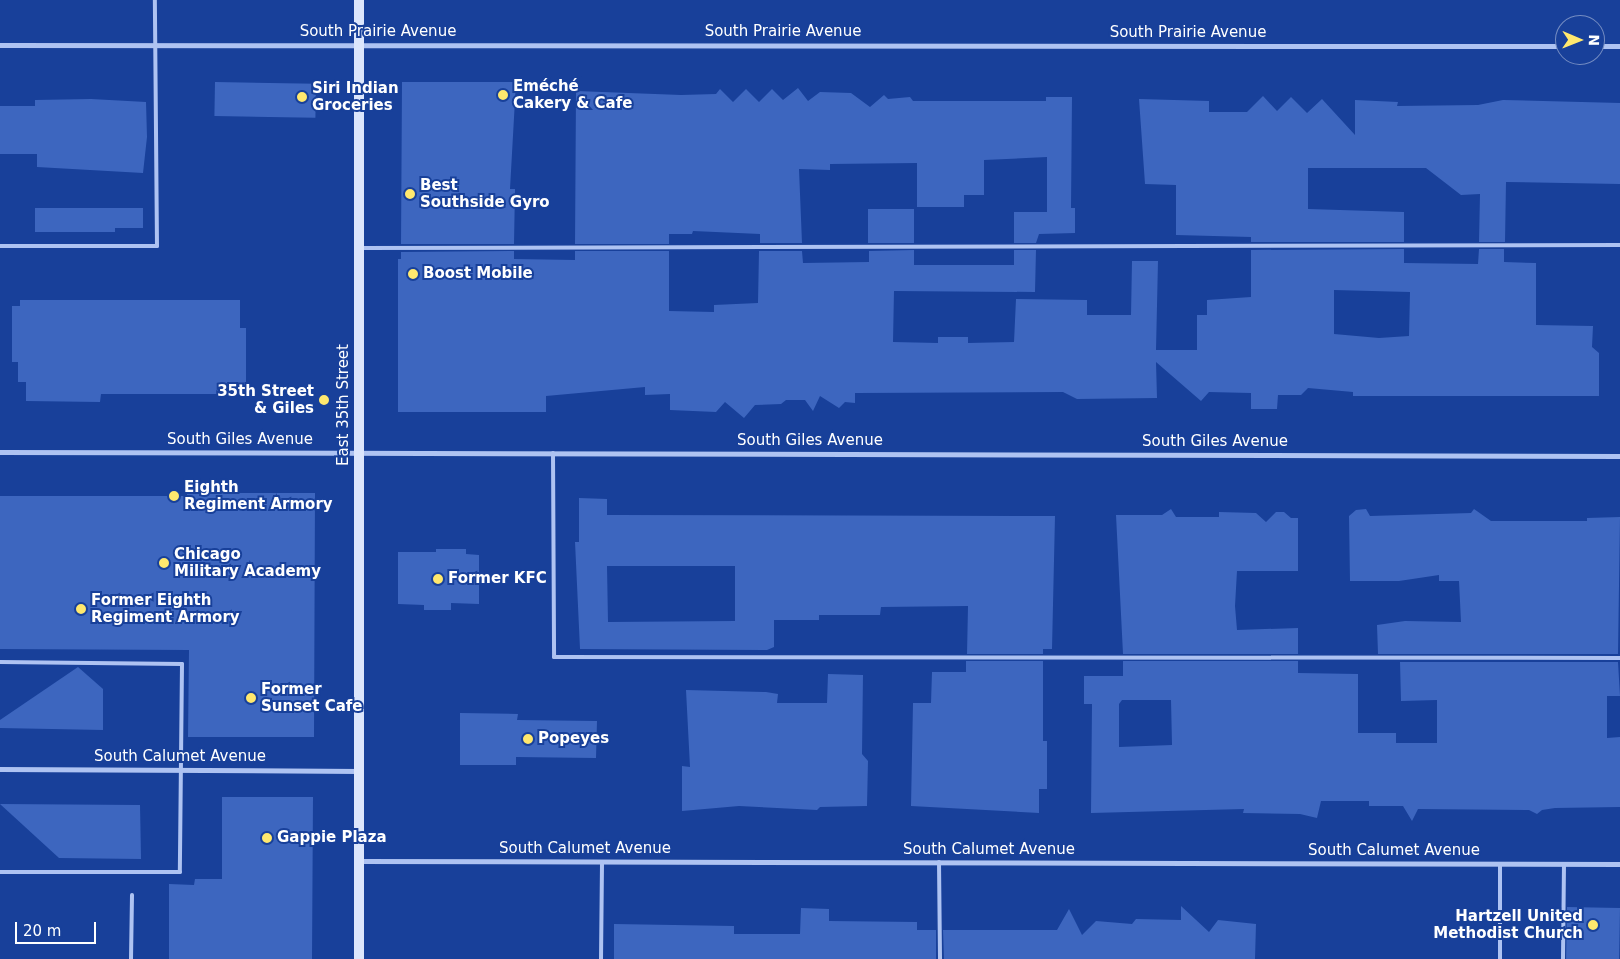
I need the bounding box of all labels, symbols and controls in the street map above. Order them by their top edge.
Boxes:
north arrow [1555,15,1605,65]
street label: South Prairie Avenue [300,23,456,41]
street label: South Prairie Avenue [705,23,861,41]
street label: South Prairie Avenue [1110,24,1266,42]
text: N [1586,34,1602,46]
place label: Eméché Cakery & Cafe [513,77,632,112]
place label: Siri Indian Groceries [312,79,399,114]
marker: Eméché Cakery & Cafe [497,89,509,101]
marker: Siri Indian Groceries [296,91,308,103]
place label: Best Southside Gyro [420,176,550,211]
marker: Best Southside Gyro [404,188,416,200]
place label: Boost Mobile [423,265,533,283]
marker: Boost Mobile [407,268,419,280]
street label: East 35th Street [335,344,353,466]
place label: 35th Street & Giles [217,382,314,417]
marker: 35th Street & Giles [318,394,330,406]
street label: South Giles Avenue [167,431,313,449]
street label: South Giles Avenue [737,432,883,450]
street label: South Giles Avenue [1142,433,1288,451]
place label: Eighth Regiment Armory [184,478,333,513]
marker: Eighth Regiment Armory [168,490,180,502]
place label: Chicago Military Academy [174,545,321,580]
marker: Chicago Military Academy [158,557,170,569]
place label: Former KFC [448,570,547,588]
marker: Former KFC [432,573,444,585]
place label: Former Eighth Regiment Armory [91,591,240,626]
marker: Former Eighth Regiment Armory [75,603,87,615]
place label: Former Sunset Cafe [261,680,362,715]
marker: Former Sunset Cafe [245,692,257,704]
place label: Popeyes [538,730,609,748]
marker: Popeyes [522,733,534,745]
street label: South Calumet Avenue [94,748,266,766]
place label: Gappie Plaza [277,829,387,847]
marker: Gappie Plaza [261,832,273,844]
street label: South Calumet Avenue [499,840,671,858]
street label: South Calumet Avenue [903,841,1075,859]
street label: South Calumet Avenue [1308,842,1480,860]
place label: Hartzell United Methodist Church [1433,907,1583,942]
scale bar [18,912,99,944]
marker: Hartzell United Methodist Church [1587,919,1599,931]
text: 20 m [23,922,61,940]

